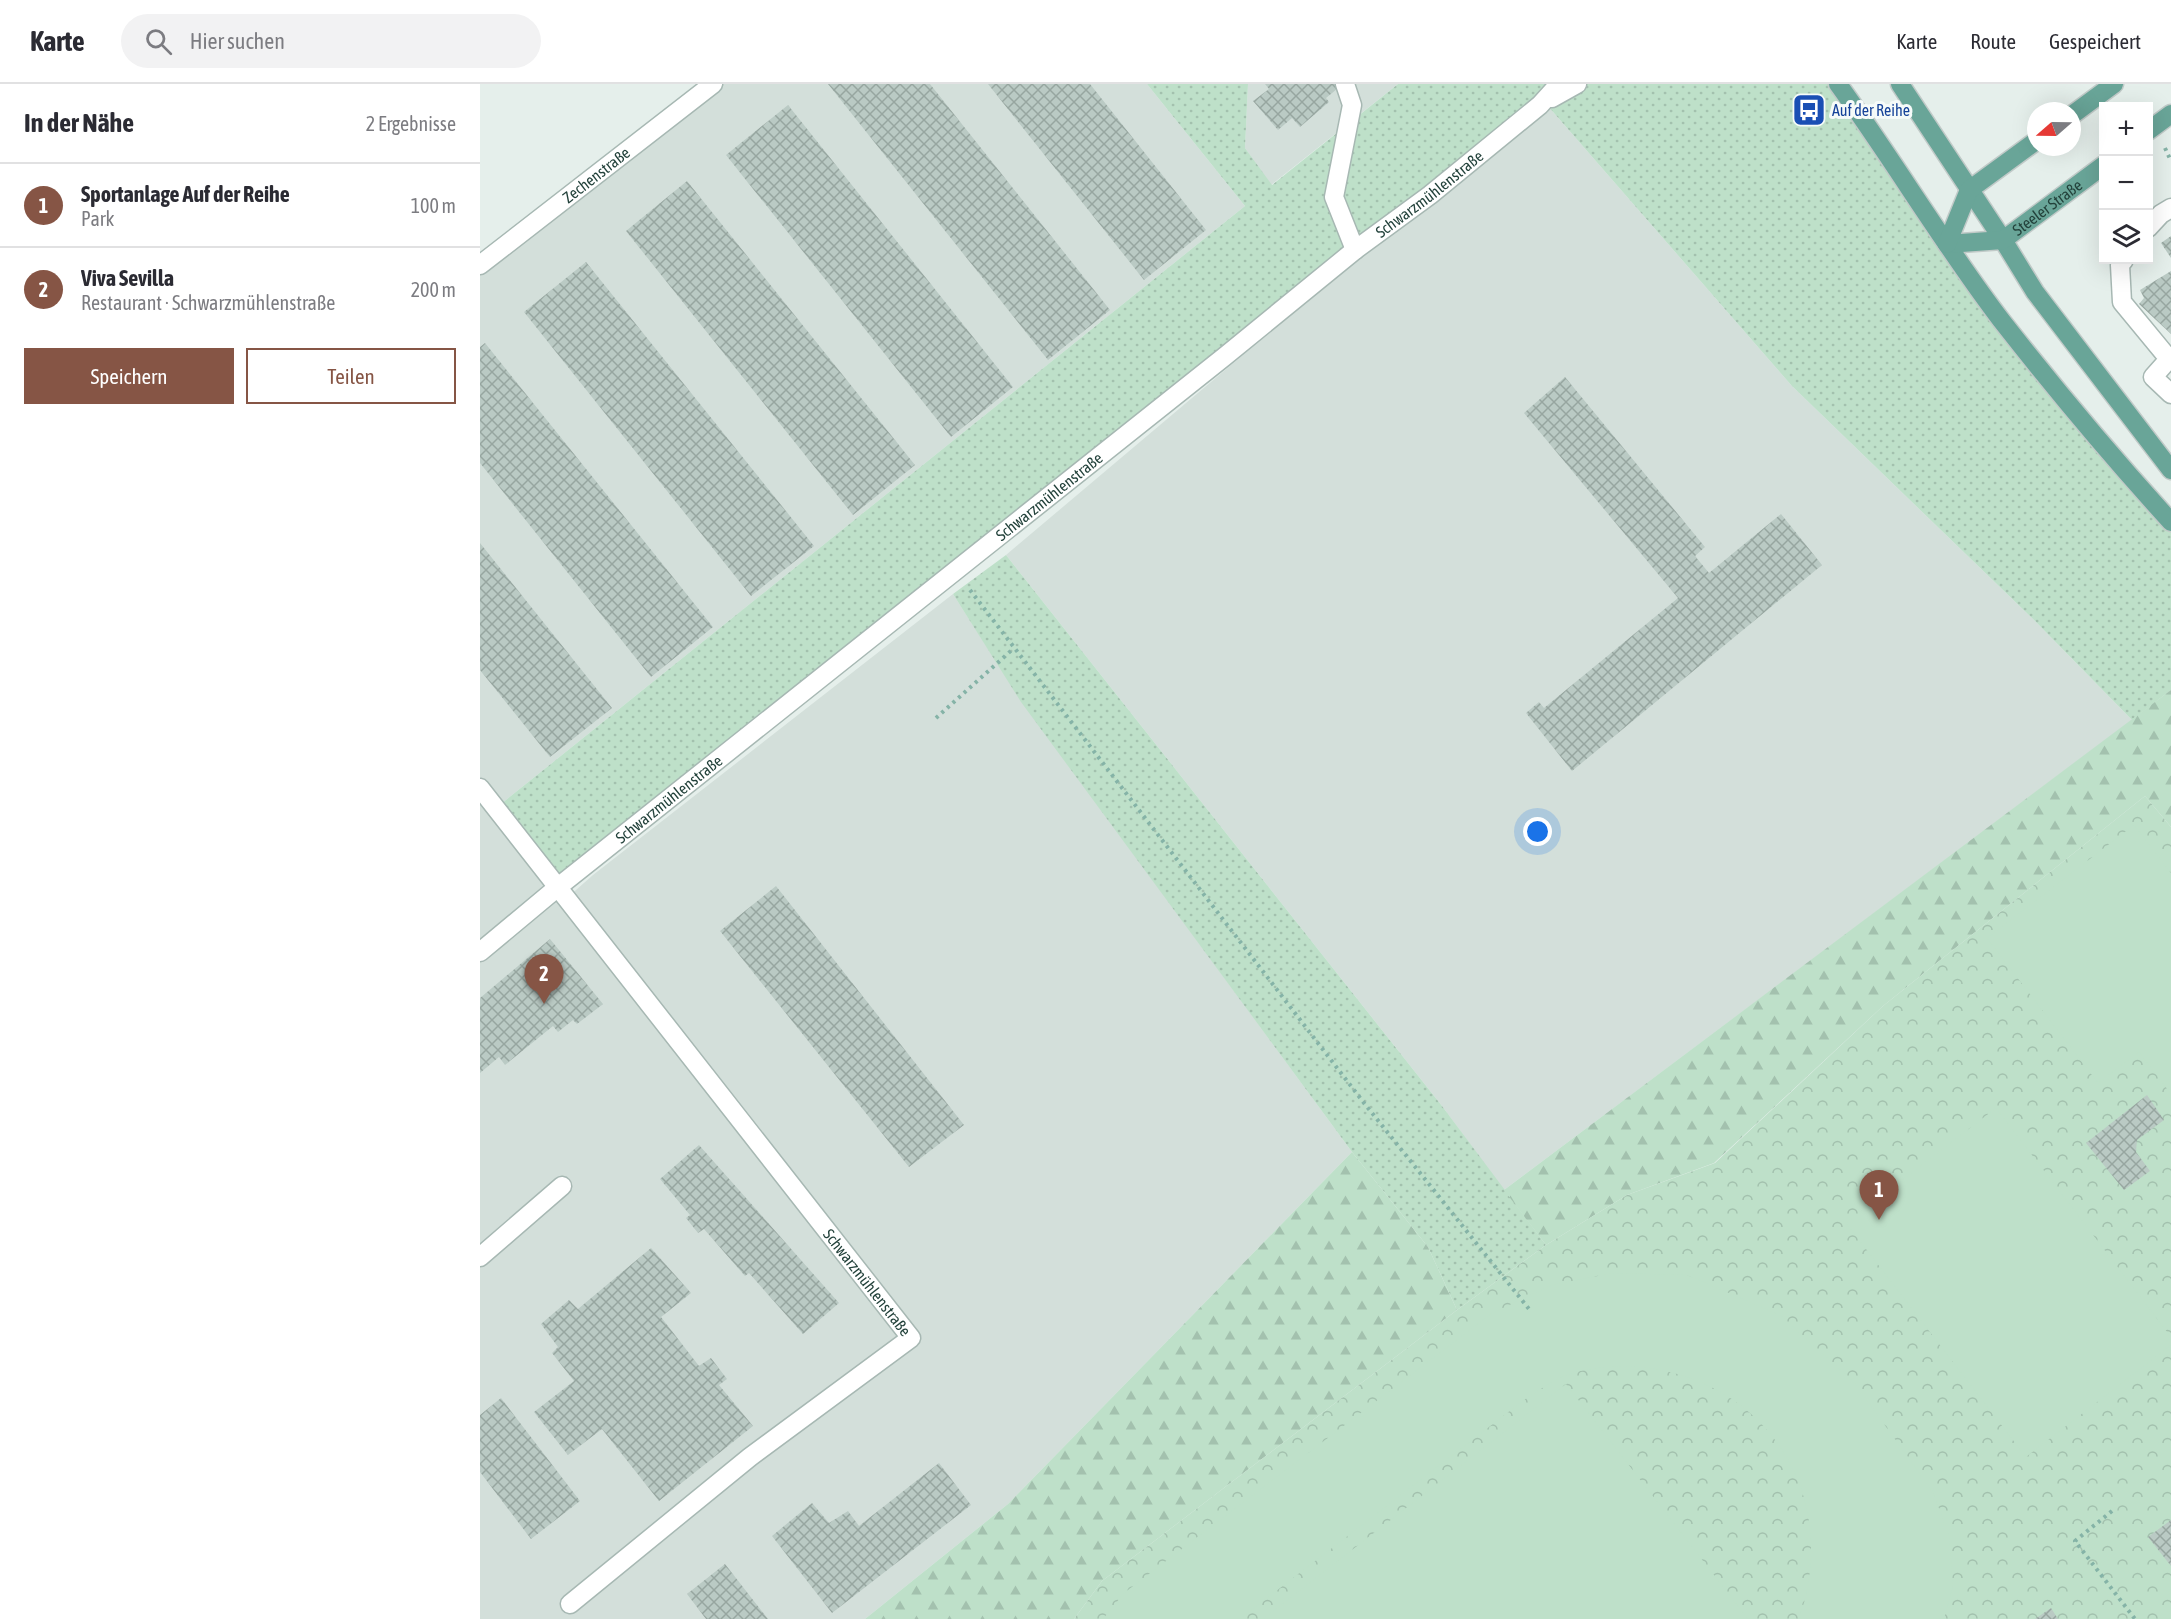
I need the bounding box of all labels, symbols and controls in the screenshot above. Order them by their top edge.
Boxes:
search box [121,14,541,68]
text: Karte [30,25,85,57]
icon: search [142,25,175,58]
text: Hier suchen [190,28,285,54]
text: Karte [1896,29,1937,53]
text: Route [1970,29,2016,53]
text: Gespeichert [2049,29,2141,53]
bus stop icon: Auf der Reihe [1791,92,1827,128]
place label: Auf der Reihe [1832,101,1910,119]
north arrow [2027,102,2081,156]
map controls [2099,102,2153,264]
button: + [2099,102,2153,156]
text: In der Nähe [24,108,134,138]
text: 2 Ergebnisse [366,112,456,135]
street label: Zechenstraße [559,143,633,206]
street label: Schwarzmühlenstraße [1372,146,1486,241]
button: − [2099,156,2153,210]
street label: Steeler Straße [2009,176,2085,239]
text: Sportanlage Auf der Reihe [81,181,290,207]
text: 1 [39,194,48,217]
text: 100 m [411,194,456,217]
text: Park [81,207,114,230]
button: layers [2099,210,2153,264]
text: Viva Sevilla [81,265,174,291]
text: 2 [39,278,48,301]
text: 200 m [411,278,456,301]
text: Restaurant · Schwarzmühlenstraße [81,291,335,314]
button: Speichern [24,348,234,404]
button: Teilen [246,348,456,404]
street label: Schwarzmühlenstraße [992,449,1106,544]
street label: Schwarzmühlenstraße [612,751,725,847]
your location [1523,817,1552,846]
pin: 2 [524,954,564,1004]
pin: 1 [1860,1170,1898,1220]
street label: Schwarzmühlenstraße [820,1225,915,1339]

